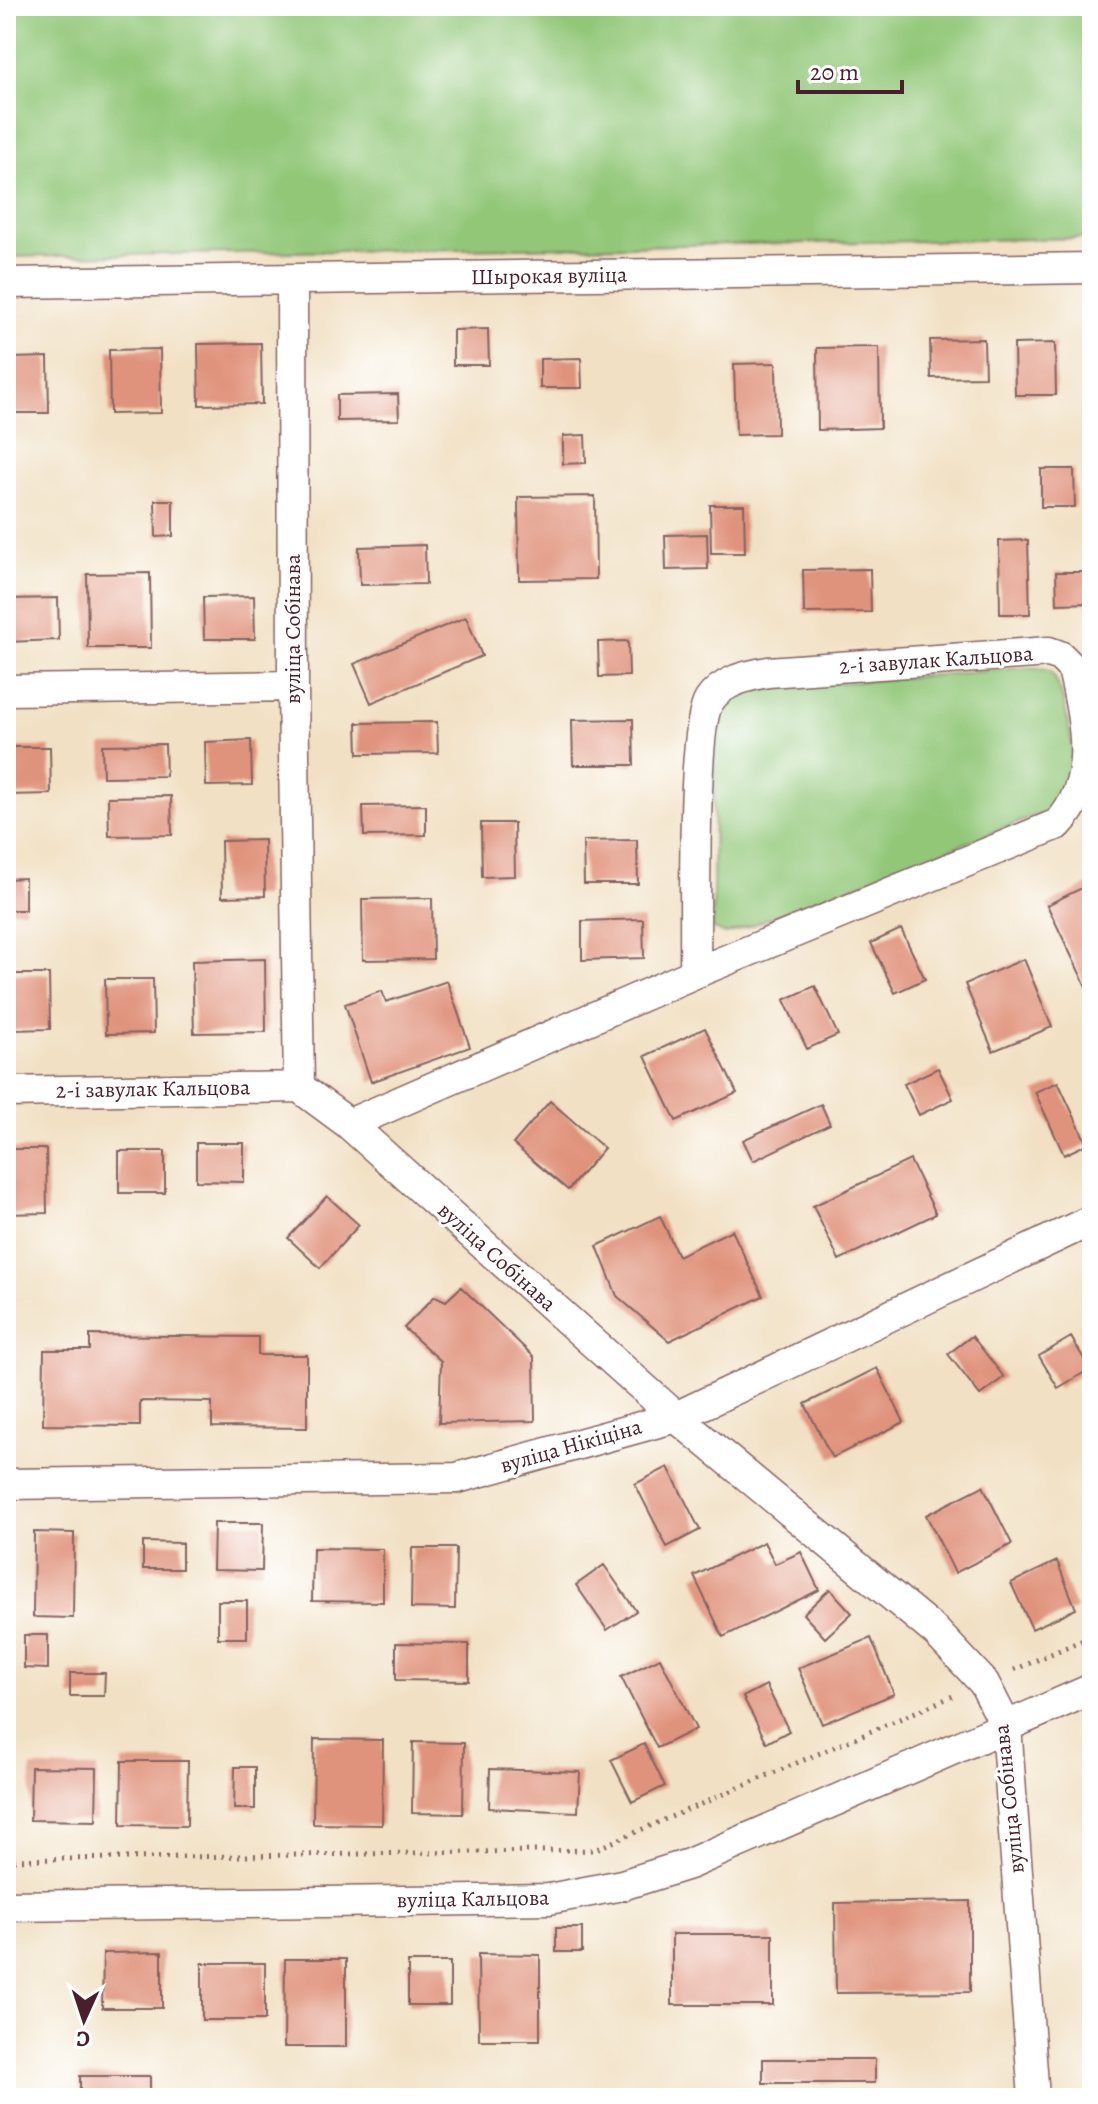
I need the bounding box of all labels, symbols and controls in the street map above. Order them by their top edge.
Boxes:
scale bar [798,44,902,94]
text: 20 m [810,56,859,88]
street label: Шырокая вуліца [470,260,628,292]
street label: вуліца Собінава [278,553,308,704]
street label: 2-і завулак Кальцова [838,638,1035,682]
street label: 2-і завулак Кальцова [55,1072,251,1106]
street label: вуліца Собінава [431,1196,563,1319]
street label: вуліца Нікіціна [497,1411,646,1481]
street label: вуліца Собінава [986,1722,1032,1875]
street label: вуліца Кальцова [396,1883,550,1915]
north arrow [44,1980,124,2060]
text: С [75,2024,91,2054]

